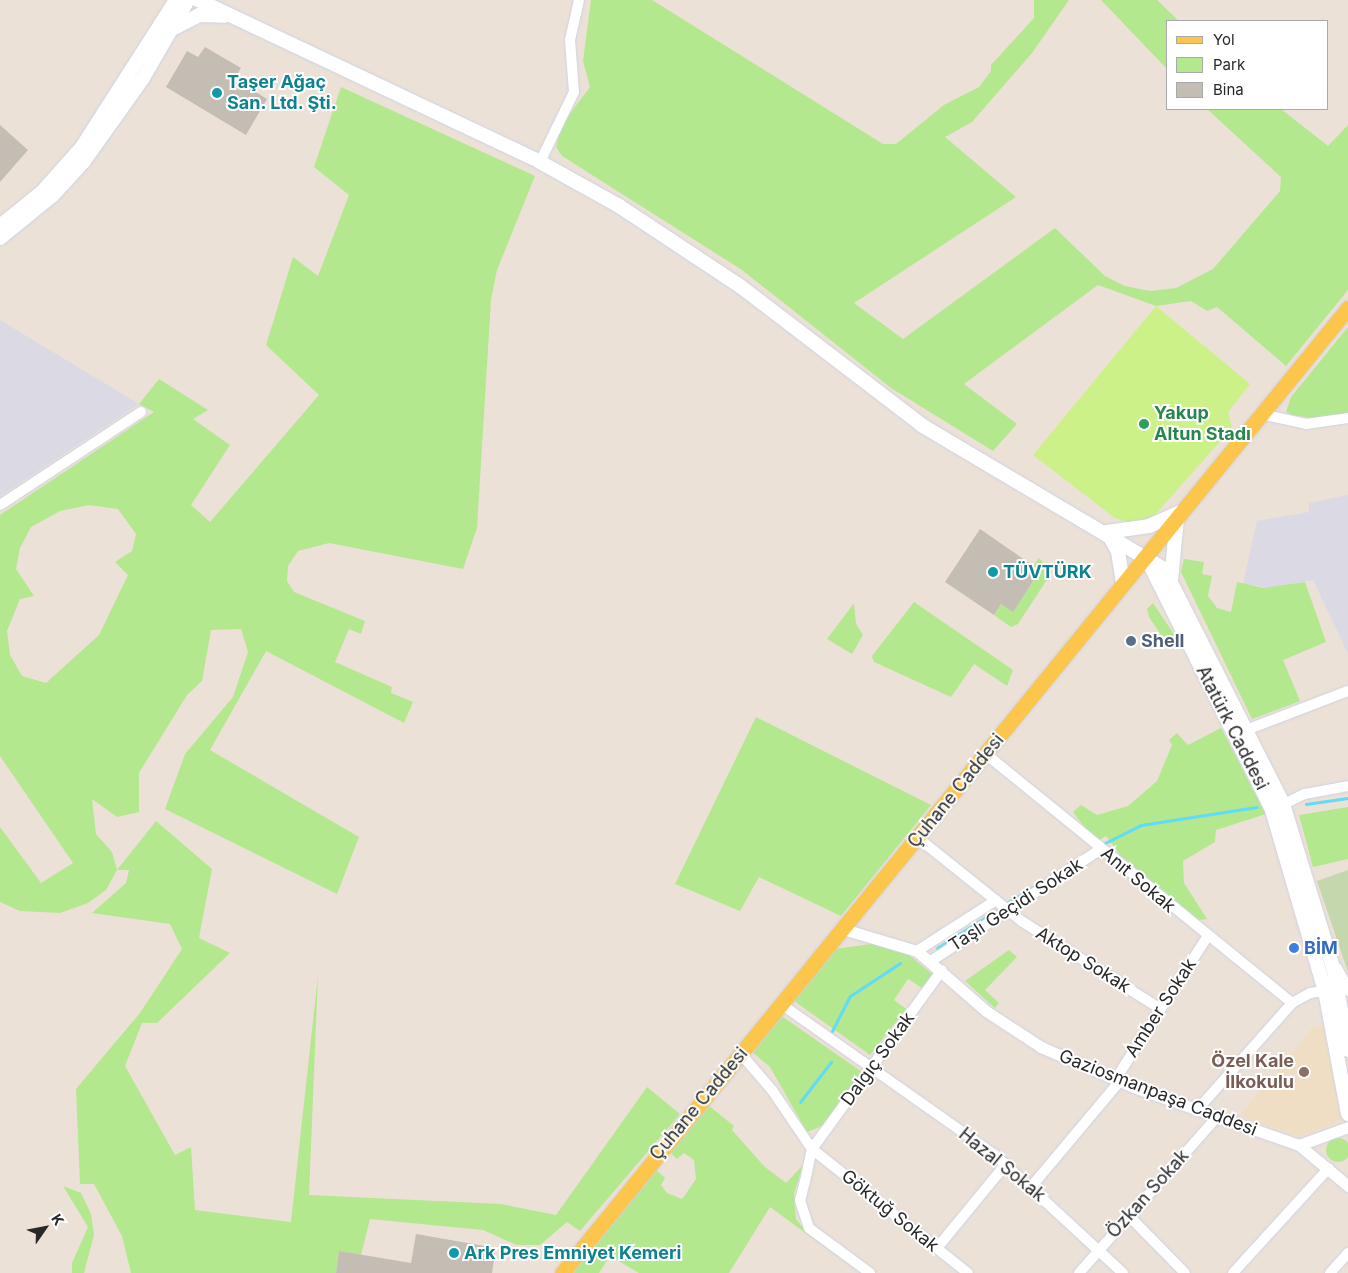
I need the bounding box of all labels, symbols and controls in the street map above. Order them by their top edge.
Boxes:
legend [1166,20,1328,110]
text: Yol [1213,30,1235,49]
text: Park [1213,55,1245,74]
place label: Taşer Ağaç San. Ltd. Şti. [227,72,338,115]
text: Bina [1213,80,1244,99]
marker: Taşer Ağaç San. Ltd. Şti. [211,87,223,99]
place label: Yakup Altun Stadı [1154,403,1251,446]
marker: Yakup Altun Stadı [1138,418,1150,430]
place label: TÜVTÜRK [1003,561,1092,583]
marker: TÜVTÜRK [987,566,999,578]
place label: Shell [1141,630,1184,652]
marker: Shell [1125,635,1137,647]
street label: Atatürk Caddesi [1191,662,1273,794]
street label: Çuhane Caddesi [903,730,1009,852]
street label: Anıt Sokak [1096,843,1180,917]
street label: Taşlı Geçidi Sokak [945,854,1087,956]
street label: Aktop Sokak [1032,922,1134,998]
place label: BİM [1304,937,1338,959]
marker: BİM [1288,942,1300,954]
street label: Amber Sokak [1121,954,1201,1062]
street label: Dalgıç Sokak [837,1008,919,1110]
street label: Çuhane Caddesi [646,1043,752,1165]
street label: Gaziosmanpaşa Caddesi [1056,1045,1260,1141]
place label: Özel Kale İlkokulu [1211,1051,1294,1094]
marker: Özel Kale İlkokulu [1298,1066,1310,1078]
street label: Hazal Sokak [954,1124,1050,1206]
street label: Özkan Sokak [1103,1145,1193,1243]
street label: Göktuğ Sokak [837,1165,943,1257]
north arrow [20,1203,70,1253]
text: K [48,1211,68,1228]
place label: Ark Pres Emniyet Kemeri [464,1242,681,1264]
marker: Ark Pres Emniyet Kemeri [448,1247,460,1259]

